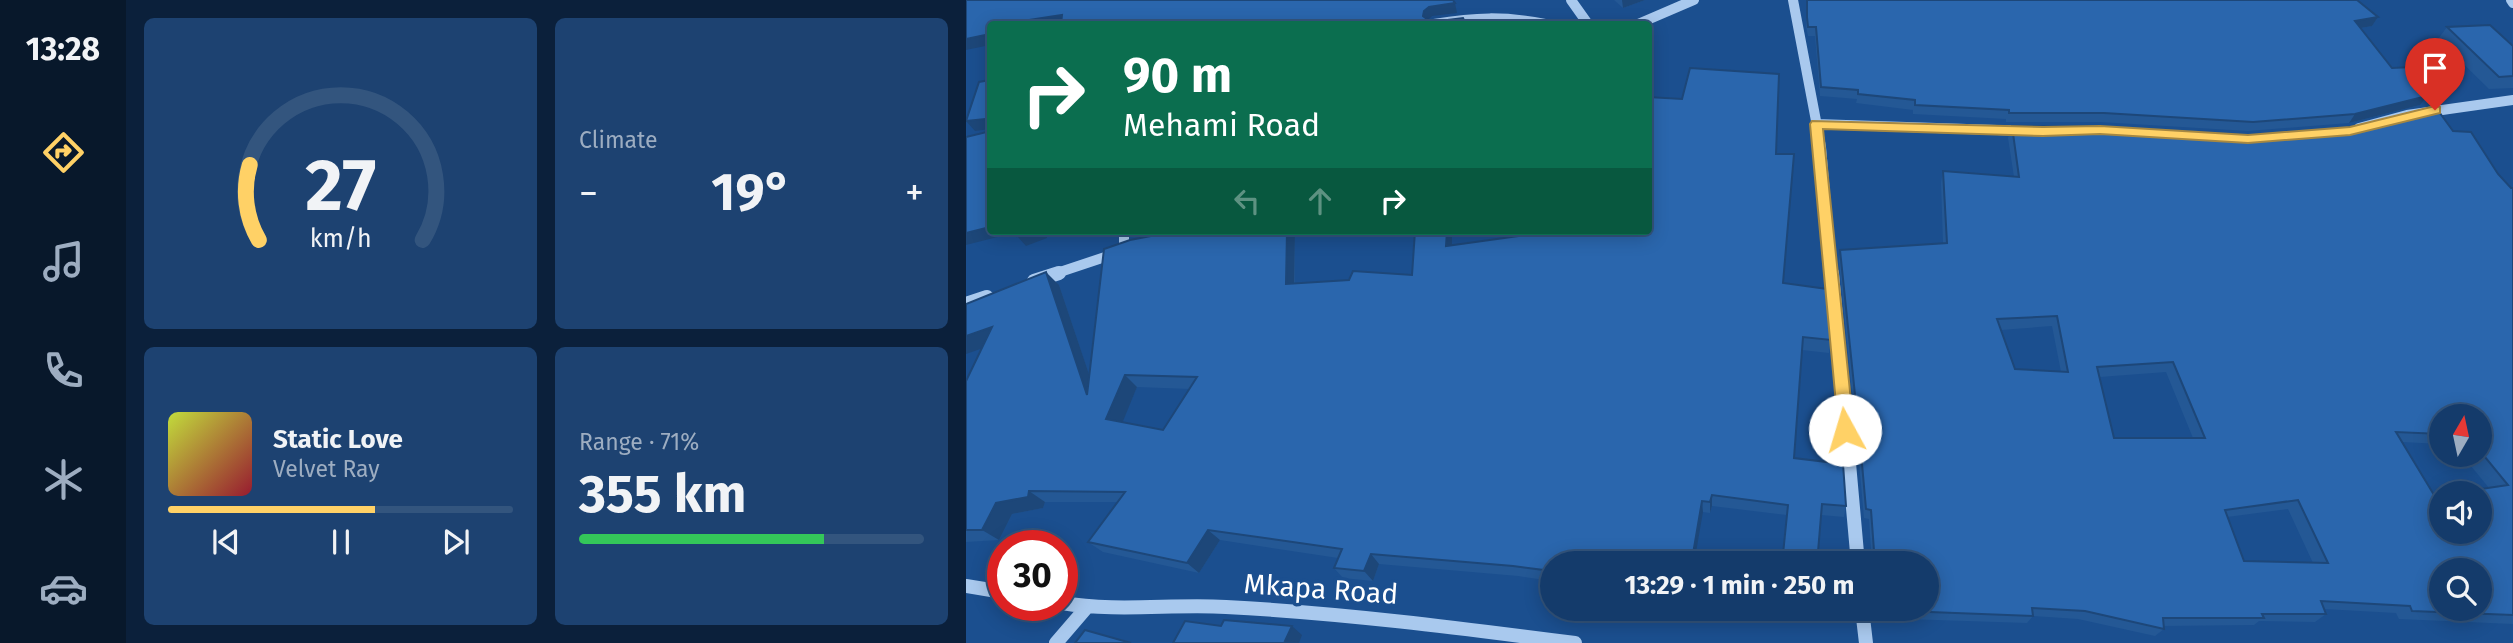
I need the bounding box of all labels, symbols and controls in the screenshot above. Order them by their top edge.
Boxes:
text: 13:28 [26,30,100,68]
pin [2405,38,2465,110]
text: 90 m [1123,46,1232,105]
icon: right [1008,49,1099,140]
icon: arrive [2416,49,2454,87]
text: Mehami Road [1123,106,1320,144]
text: Climate [579,126,658,154]
icon: directions [39,128,88,177]
text: 27 [305,142,376,229]
text: 19° [711,161,792,224]
text: − [579,170,598,216]
text: + [905,170,924,216]
icon: left [1228,182,1266,220]
icon: ahead [1301,182,1339,220]
icon: right [1374,182,1412,220]
text: km/h [310,223,371,253]
icon: music [39,237,88,286]
icon: phone [39,346,88,395]
position arrow [1808,393,1882,467]
north arrow [2429,404,2492,467]
map controls [2429,404,2492,621]
text: Static Love [273,424,403,455]
text: Range · 71% [579,428,699,456]
icon: climate [39,455,88,504]
text: Velvet Ray [273,455,380,483]
text: 355 km [579,463,747,526]
button: sound [2429,481,2492,544]
icon: previous [207,523,245,561]
icon: pause [322,523,360,561]
icon: next [437,523,475,561]
speed limit sign: 30 [987,530,1078,621]
button: search [2429,558,2492,621]
icon: car [39,564,88,613]
street label: Mkapa Road [1243,567,1399,611]
text: 13:29 · 1 min · 250 m [1625,570,1854,601]

